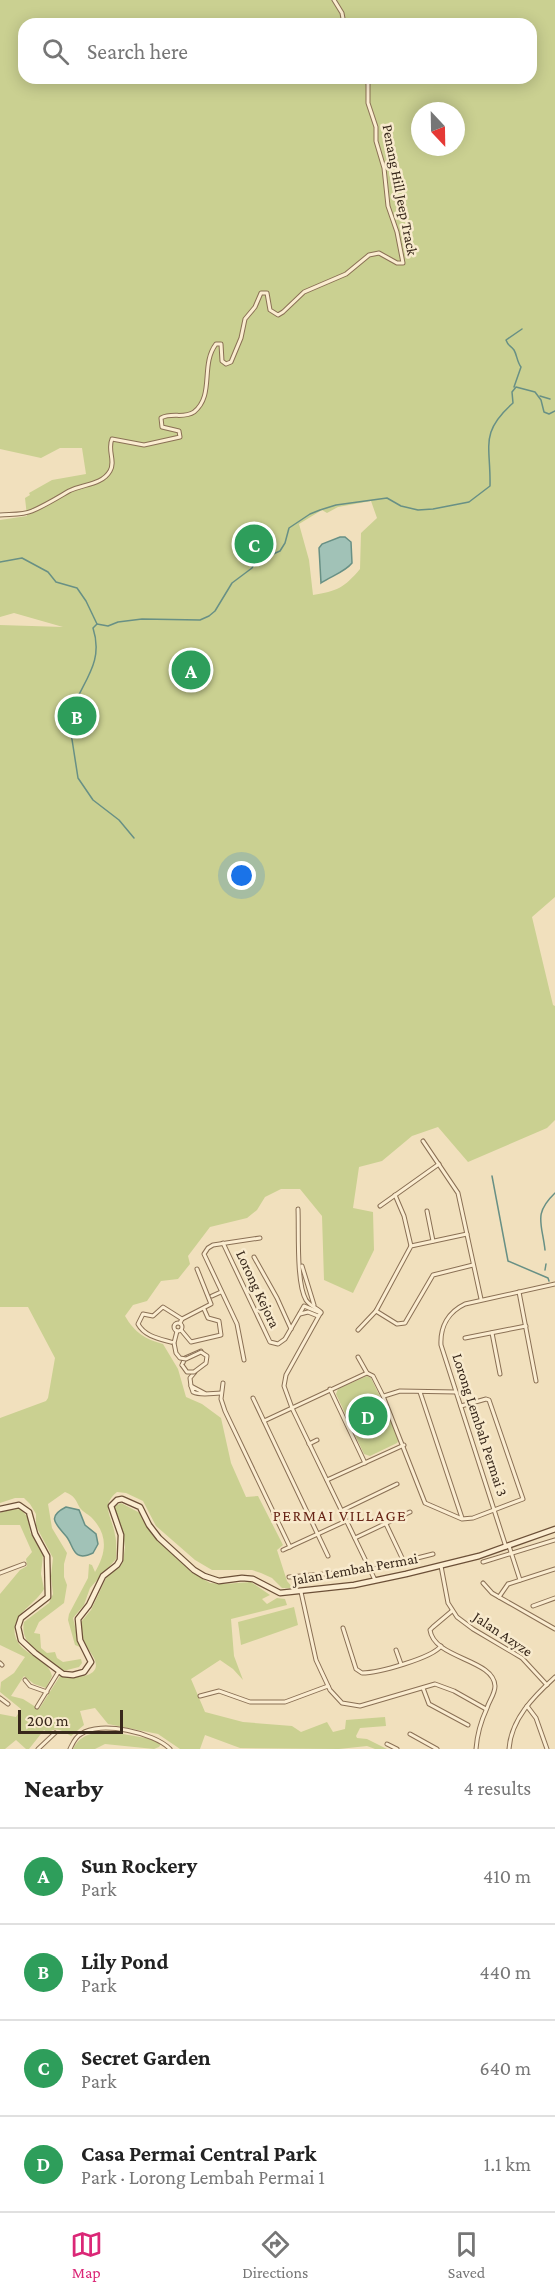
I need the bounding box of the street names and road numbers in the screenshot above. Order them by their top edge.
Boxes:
street label: Penang Hill Jeep Track [378,123,421,258]
street label: Lorong Kejora [232,1248,283,1331]
street label: Lorong Lembah Permai 3 [448,1352,511,1499]
street label: Jalan Lembah Permai [289,1550,419,1589]
street label: Jalan Azyze [468,1607,536,1661]

